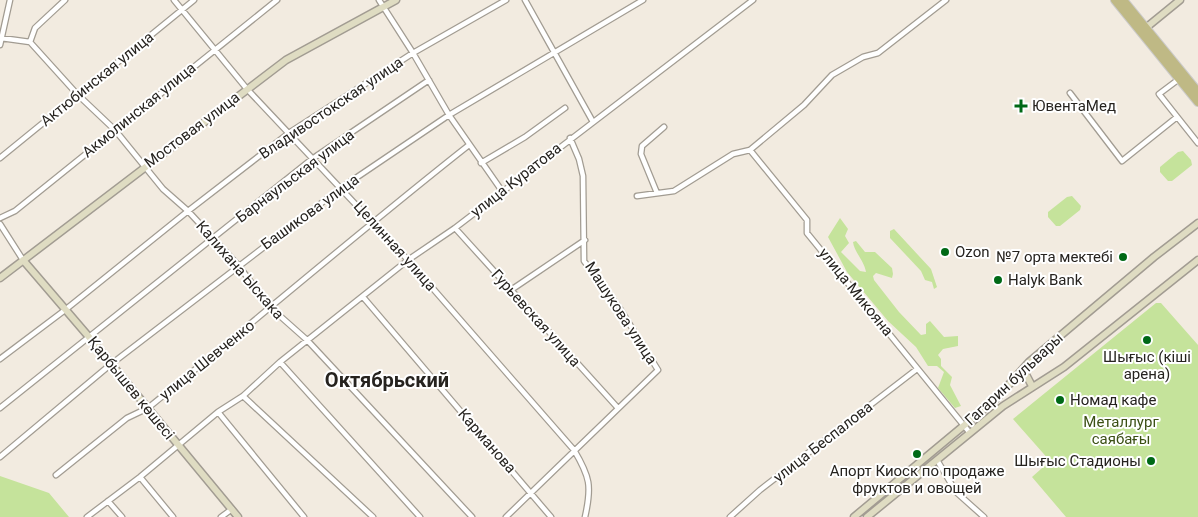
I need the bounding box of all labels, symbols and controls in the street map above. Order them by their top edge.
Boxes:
street label: Актюбинская улица [37,28,157,130]
street label: Владивостокская улица [256,53,406,163]
street label: Акмолинская улица [79,59,199,161]
street label: Мостовая улица [141,88,243,172]
place label: ЮвентаМед [1032,97,1116,115]
marker: ЮвентаМед [1014,99,1028,113]
street label: Барнаульская улица [232,126,358,226]
street label: улица Куратова [467,139,565,221]
street label: Башикова улица [258,170,362,254]
street label: Целинная улица [350,197,440,295]
street label: Калихана Ыскака [192,217,288,323]
place label: Ozon [955,243,989,261]
street label: улица Микояна [815,244,897,340]
marker: Ozon [939,246,951,258]
place label: №7 орта мектебі [996,248,1113,266]
marker: №7 орта мектебі [1117,251,1129,263]
street label: Машукова улица [581,258,661,368]
street label: Гурьевская улица [488,266,584,370]
place label: Halyk Bank [1008,271,1083,289]
marker: Halyk Bank [992,274,1004,286]
street label: улица Шевченко [156,316,258,404]
street label: Гагарин бульвары [961,329,1067,429]
street label: Қарбышев көшесі [84,333,178,443]
marker: Шығыс (кіші арена) [1141,334,1153,346]
place label: Шығыс (кіші арена) [1103,348,1191,383]
district label: Октябрьский [325,368,449,392]
place label: Номад кафе [1070,391,1156,409]
marker: Номад кафе [1054,394,1066,406]
street label: улица Беспалова [770,398,876,486]
street label: Карманова [454,405,520,477]
park label: Металлург саябағы [1083,413,1159,448]
marker: Апорт Киоск по продаже фруктов и овощей [911,448,923,460]
place label: Шығыс Стадионы [1014,452,1141,470]
marker: Шығыс Стадионы [1145,455,1157,467]
place label: Апорт Киоск по продаже фруктов и овощей [830,462,1004,497]

